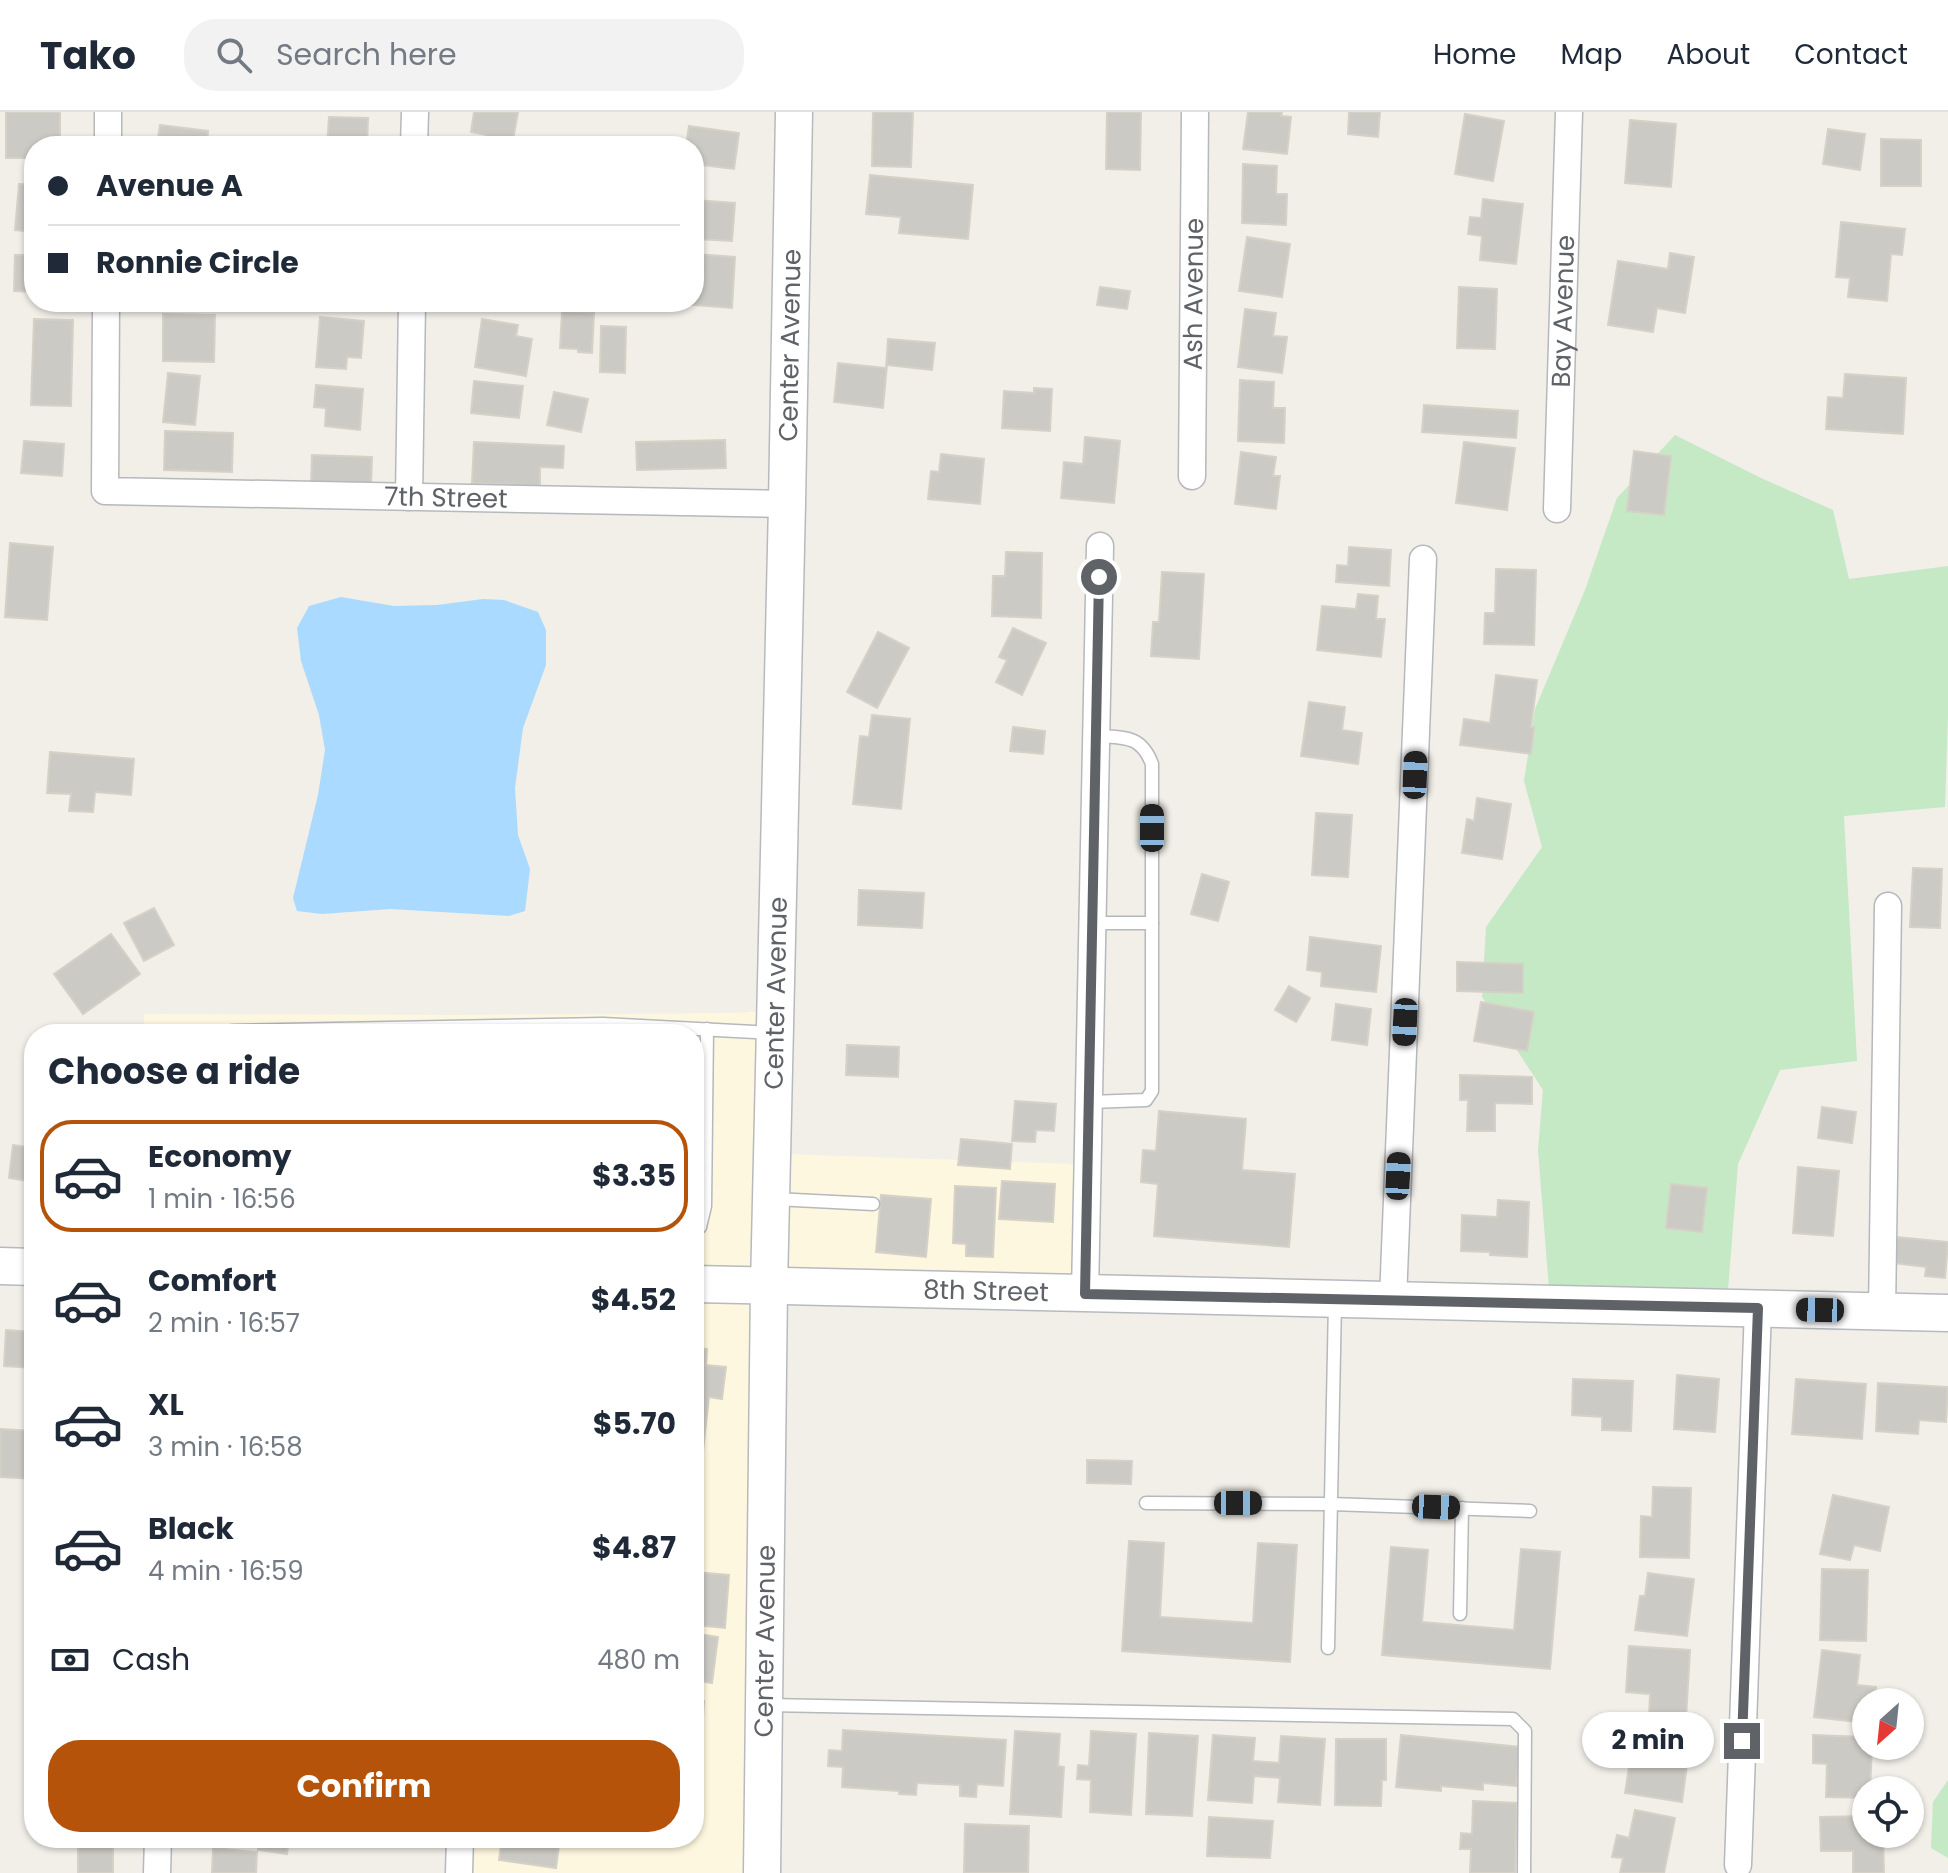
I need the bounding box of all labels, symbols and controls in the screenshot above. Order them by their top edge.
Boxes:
search box [184,19,744,91]
text: Tako [40,29,136,82]
icon: search [212,33,256,77]
text: Search here [276,33,457,76]
text: Home [1433,35,1516,74]
text: Map [1560,35,1622,74]
text: About [1666,35,1750,74]
text: Contact [1794,35,1908,74]
text: Avenue A [96,164,243,207]
street label: Ash Avenue [1175,218,1212,370]
street label: Bay Avenue [1543,234,1583,388]
text: Ronnie Circle [96,241,299,284]
street label: Center Avenue [770,249,810,442]
street label: 7th Street [384,478,508,517]
route start [1081,559,1117,595]
car [1402,751,1428,799]
car [1140,804,1164,852]
street label: Center Avenue [756,896,796,1090]
car [1392,997,1418,1047]
text: Choose a ride [48,1046,300,1097]
text: Economy [148,1135,292,1178]
icon: car [52,1140,124,1212]
car [1385,1151,1411,1201]
text: $3.35 [592,1154,676,1197]
text: 1 min · 16:56 [148,1181,296,1217]
text: Comfort [148,1259,277,1302]
icon: car [52,1264,124,1336]
street label: 8th Street [923,1271,1049,1310]
text: $4.52 [591,1278,676,1321]
car [1796,1298,1844,1322]
text: 2 min · 16:57 [148,1305,300,1341]
text: XL [148,1383,184,1426]
icon: car [52,1388,124,1460]
text: $5.70 [593,1402,676,1445]
text: 3 min · 16:58 [148,1429,303,1465]
car [1214,1491,1262,1515]
car [1412,1494,1460,1520]
text: Black [148,1507,234,1550]
icon: car [52,1512,124,1584]
text: $4.87 [592,1526,676,1569]
street label: Center Avenue [746,1544,784,1738]
text: 4 min · 16:59 [148,1553,304,1589]
icon: cash [48,1638,92,1682]
text: Cash [112,1638,190,1681]
text: 480 m [597,1642,680,1678]
north arrow [1852,1688,1924,1760]
map controls [1852,1688,1924,1848]
callout: 2 min [1582,1713,1714,1769]
text: 2 min [1611,1722,1685,1758]
route end [1724,1723,1760,1759]
button: Confirm [48,1740,680,1832]
button: locate [1852,1776,1924,1848]

